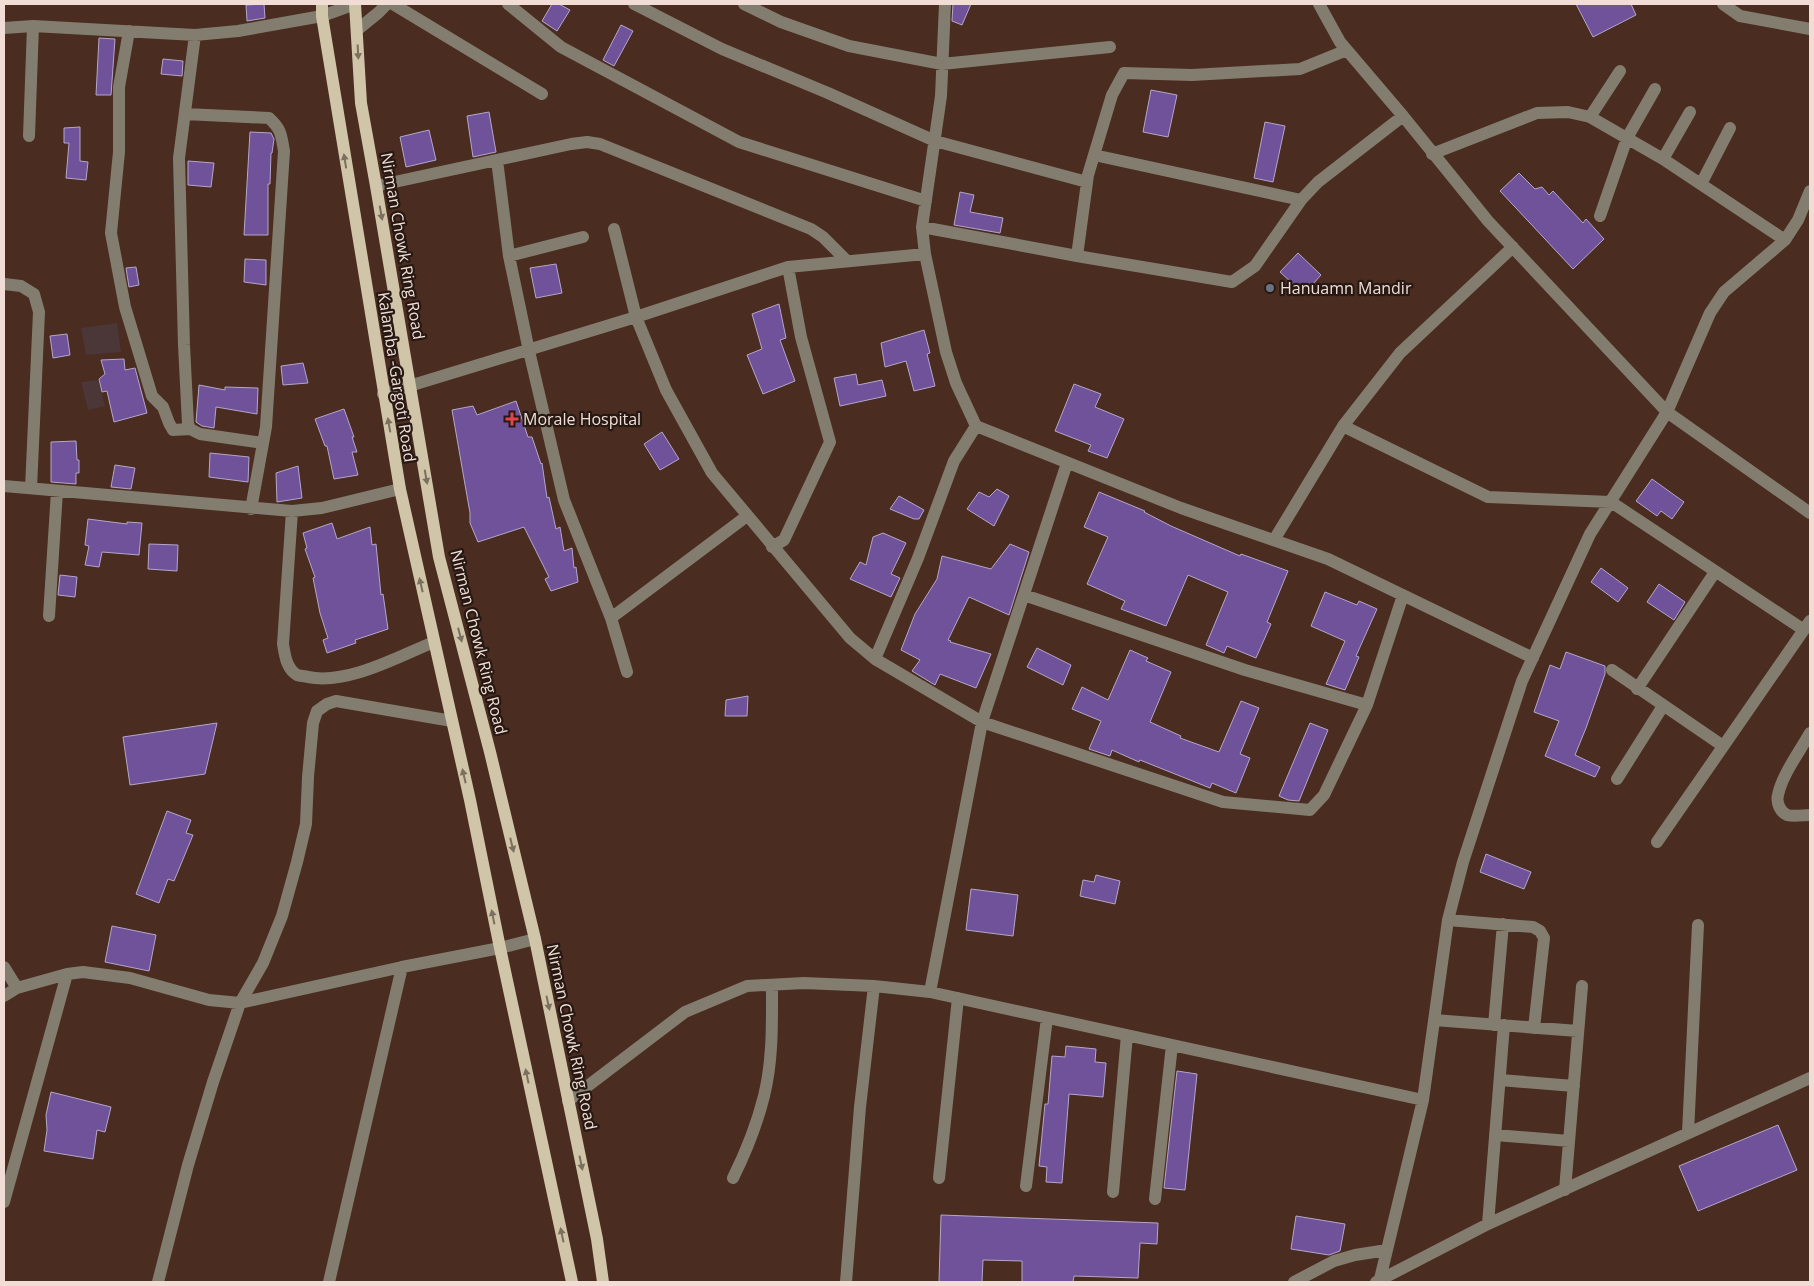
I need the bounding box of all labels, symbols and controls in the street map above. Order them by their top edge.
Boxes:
one-way arrow [354,45,362,61]
street label: Nirman Chowk Ring Road [376,151,430,341]
one-way arrow [341,153,349,169]
one-way arrow [377,205,385,221]
place label: Hanuamn Mandir [1280,277,1412,299]
marker: Hanuamn Mandir [1264,282,1276,294]
street label: Kalamba -Gargoti Road [373,290,421,464]
place label: Morale Hospital [523,408,641,430]
marker: Morale Hospital [505,412,519,426]
one-way arrow [384,417,392,433]
one-way arrow [422,469,430,485]
street label: Nirman Chowk Ring Road [445,547,513,737]
one-way arrow [417,577,425,592]
one-way arrow [456,628,464,643]
one-way arrow [460,768,468,783]
one-way arrow [508,837,516,852]
one-way arrow [489,909,497,925]
street label: Nirman Chowk Ring Road [542,942,602,1132]
one-way arrow [545,996,553,1012]
one-way arrow [523,1068,531,1083]
one-way arrow [577,1155,585,1170]
one-way arrow [558,1227,566,1242]

